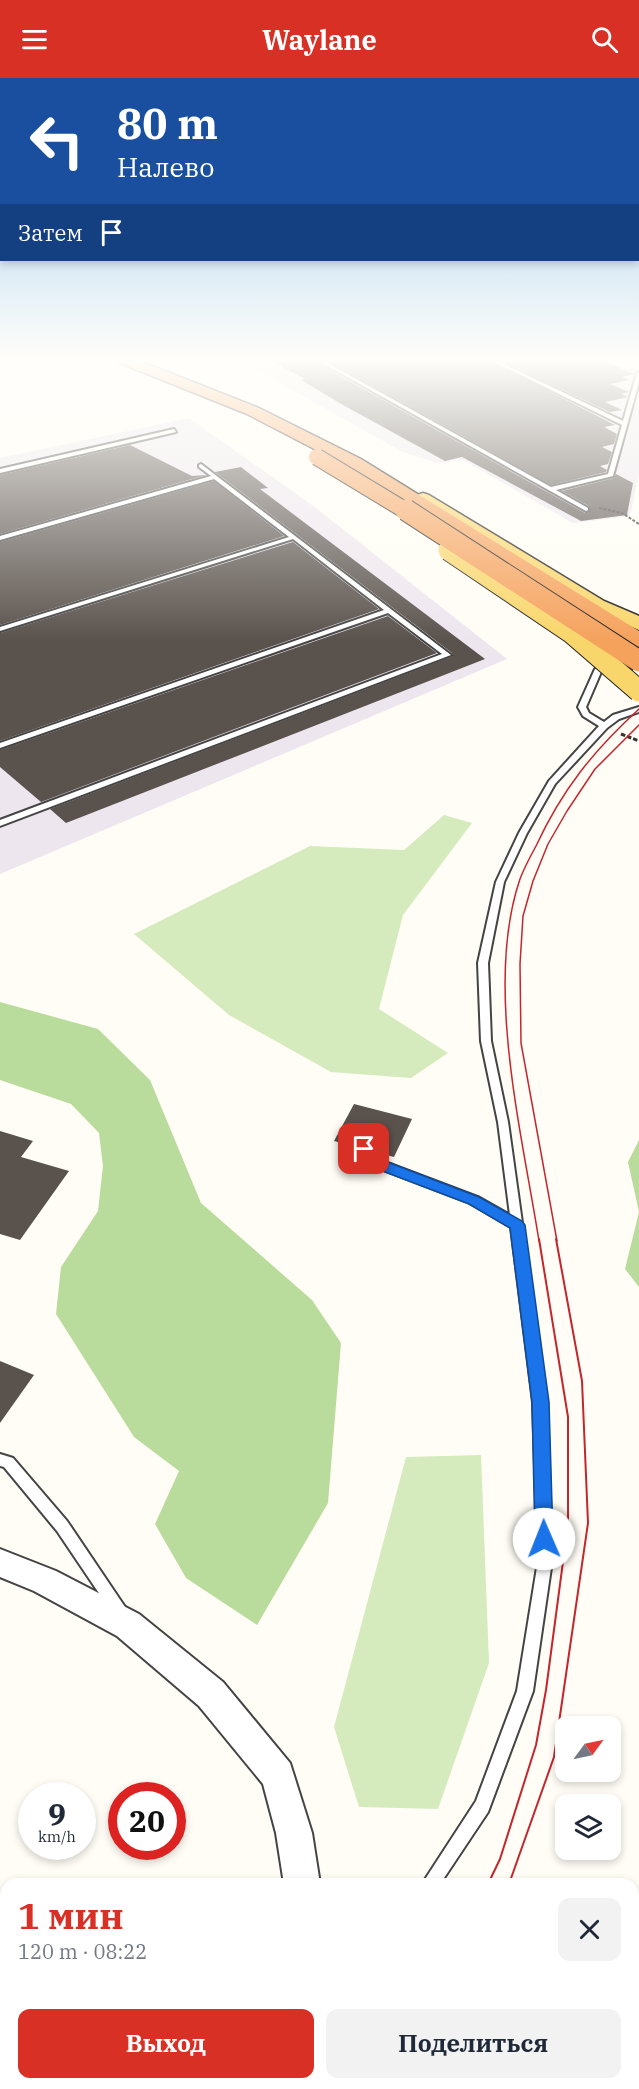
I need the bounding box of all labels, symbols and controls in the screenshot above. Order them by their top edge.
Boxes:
text: Waylane [262,22,377,57]
icon: menu [18,23,51,56]
icon: search [588,23,621,56]
text: 80 m [117,96,218,151]
icon: left [18,102,96,180]
text: Налево [117,149,214,184]
icon: arrive [95,216,128,249]
text: Затем [18,218,83,247]
pin [338,1123,389,1174]
icon: arrive [347,1132,380,1165]
position arrow [512,1507,576,1571]
north arrow [555,1716,621,1782]
map controls [555,1716,621,1860]
speed limit sign: 20 [108,1782,186,1860]
text: 9 [48,1794,66,1833]
button: layers [555,1794,621,1860]
text: km/h [38,1827,76,1846]
text: 1 мин [18,1892,124,1939]
button: close [558,1898,621,1961]
text: 120 m · 08:22 [18,1938,147,1965]
button: Выход [18,2009,314,2078]
button: Поделиться [326,2009,621,2078]

